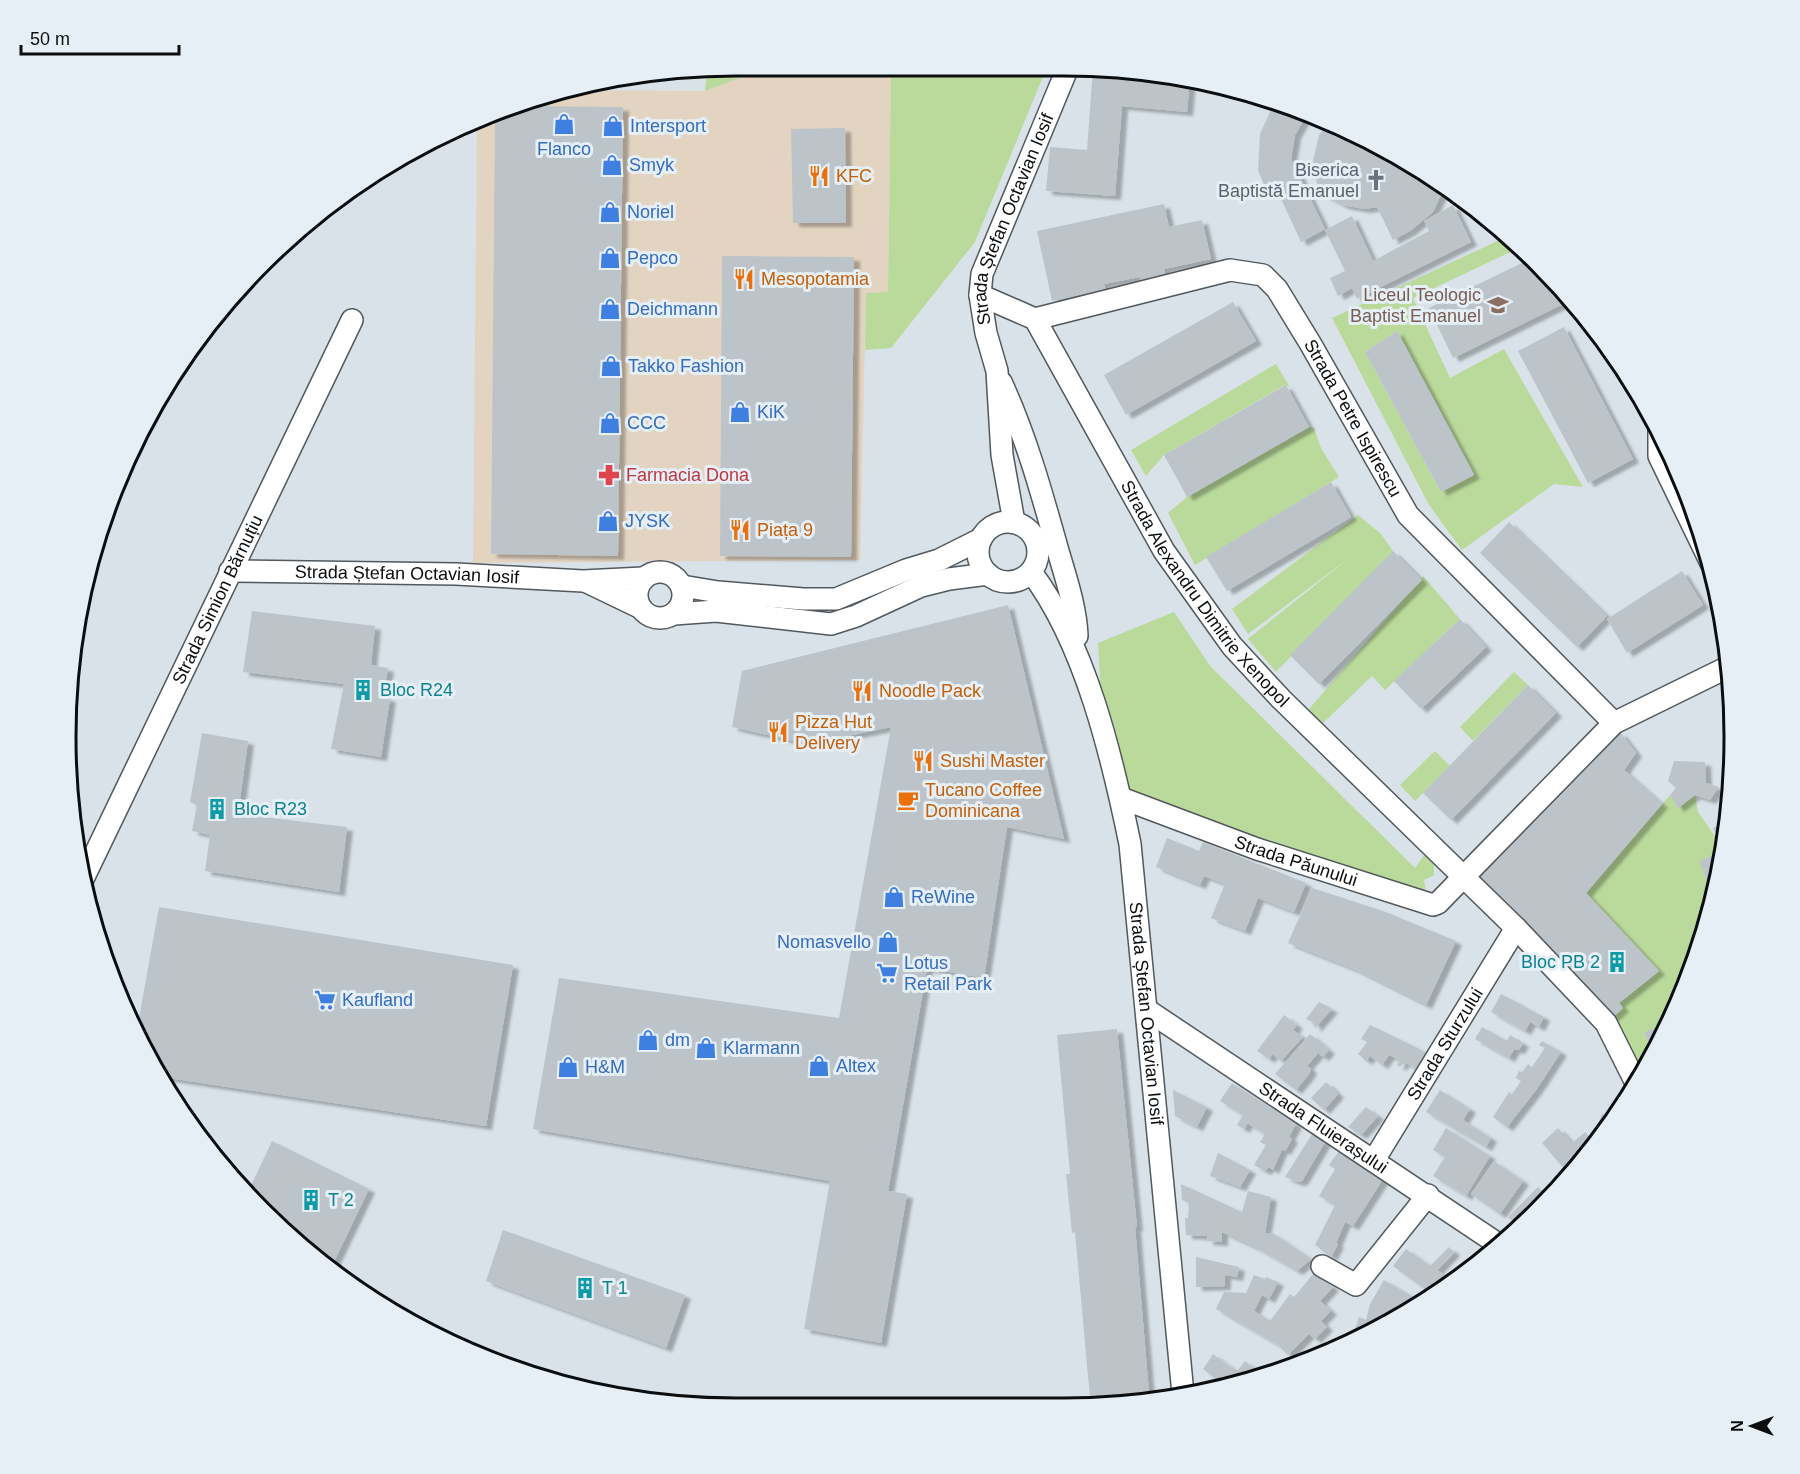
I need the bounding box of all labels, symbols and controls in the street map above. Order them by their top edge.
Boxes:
scale bar [21,18,178,56]
text: 50 m [30,29,70,49]
street label: Strada Ștefan Octavian Iosif [970,110,1058,327]
shop icon: Flanco [552,112,576,136]
shop icon: Intersport [601,114,625,138]
place label: Intersport [630,116,706,136]
place label: Flanco [537,139,591,159]
shop icon: Smyk [600,153,624,177]
place label: Smyk [629,155,675,175]
place label: Biserica Baptistă Emanuel [1218,160,1360,201]
restaurant icon: KFC [807,164,831,188]
place label: KFC [836,166,872,186]
church icon: Biserica Baptistă Emanuel [1364,168,1388,192]
shop icon: Noriel [598,200,622,224]
place label: Noriel [627,202,674,222]
shop icon: Pepco [598,246,622,270]
place label: Pepco [627,248,678,268]
restaurant icon: Mesopotamia [732,267,756,291]
place label: Mesopotamia [761,269,870,289]
place label: Liceul Teologic Baptist Emanuel [1350,285,1481,326]
school or university icon: Liceul Teologic Baptist Emanuel [1486,293,1510,317]
shop icon: Deichmann [598,297,622,321]
place label: Deichmann [627,299,718,319]
street label: Strada Petre Ispirescu [1300,336,1406,501]
shop icon: Takko Fashion [599,354,623,378]
place label: Takko Fashion [628,356,744,376]
shop icon: KiK [728,400,752,424]
place label: KiK [757,402,785,422]
shop icon: CCC [598,411,622,435]
place label: CCC [627,413,666,433]
pharmacy icon: Farmacia Dona [597,463,621,487]
place label: Farmacia Dona [626,465,750,485]
street label: Strada Alexandru Dimitrie Xenopol [1117,477,1293,711]
shop icon: JYSK [596,509,620,533]
place label: JYSK [625,511,670,531]
street label: Strada Simion Bărnuțiu [168,512,267,687]
restaurant icon: Piața 9 [728,518,752,542]
place label: Piața 9 [757,520,813,540]
street label: Strada Ștefan Octavian Iosif [295,562,521,588]
building icon: Bloc R24 [351,678,375,702]
restaurant icon: Noodle Pack [850,679,874,703]
place label: Bloc R24 [380,680,453,700]
place label: Noodle Pack [879,681,982,701]
place label: Pizza Hut Delivery [795,712,872,753]
restaurant icon: Pizza Hut Delivery [766,720,790,744]
restaurant icon: Sushi Master [911,749,935,773]
place label: Sushi Master [940,751,1045,771]
place label: Tucano Coffee Dominicana [925,780,1042,821]
cafe icon: Tucano Coffee Dominicana [896,788,920,812]
building icon: Bloc R23 [205,797,229,821]
place label: Bloc R23 [234,799,307,819]
street label: Strada Păunului [1232,831,1360,890]
shop icon: ReWine [882,885,906,909]
place label: ReWine [911,887,975,907]
street label: Strada Ștefan Octavian Iosif [1126,901,1167,1127]
shop icon: Nomasvello [876,930,900,954]
place label: Nomasvello [777,932,871,952]
building icon: Bloc PB 2 [1605,950,1629,974]
place label: Bloc PB 2 [1521,952,1600,972]
place label: Lotus Retail Park [904,953,993,994]
supermarket icon: Lotus Retail Park [875,961,899,985]
street label: Strada Sturzului [1403,984,1487,1104]
supermarket icon: Kaufland [313,988,337,1012]
place label: Kaufland [342,990,413,1010]
shop icon: dm [636,1028,660,1052]
place label: dm [665,1030,690,1050]
shop icon: Klarmann [694,1036,718,1060]
place label: Klarmann [723,1038,800,1058]
shop icon: Altex [807,1054,831,1078]
shop icon: H&M [556,1055,580,1079]
place label: Altex [836,1056,876,1076]
place label: H&M [585,1057,625,1077]
street label: Strada Fluierașului [1255,1078,1391,1178]
building icon: T 2 [299,1188,323,1212]
place label: T 2 [328,1190,354,1210]
building icon: T 1 [573,1276,597,1300]
place label: T 1 [602,1278,628,1298]
north arrow [1722,1396,1782,1456]
text: N [1729,1420,1746,1432]

